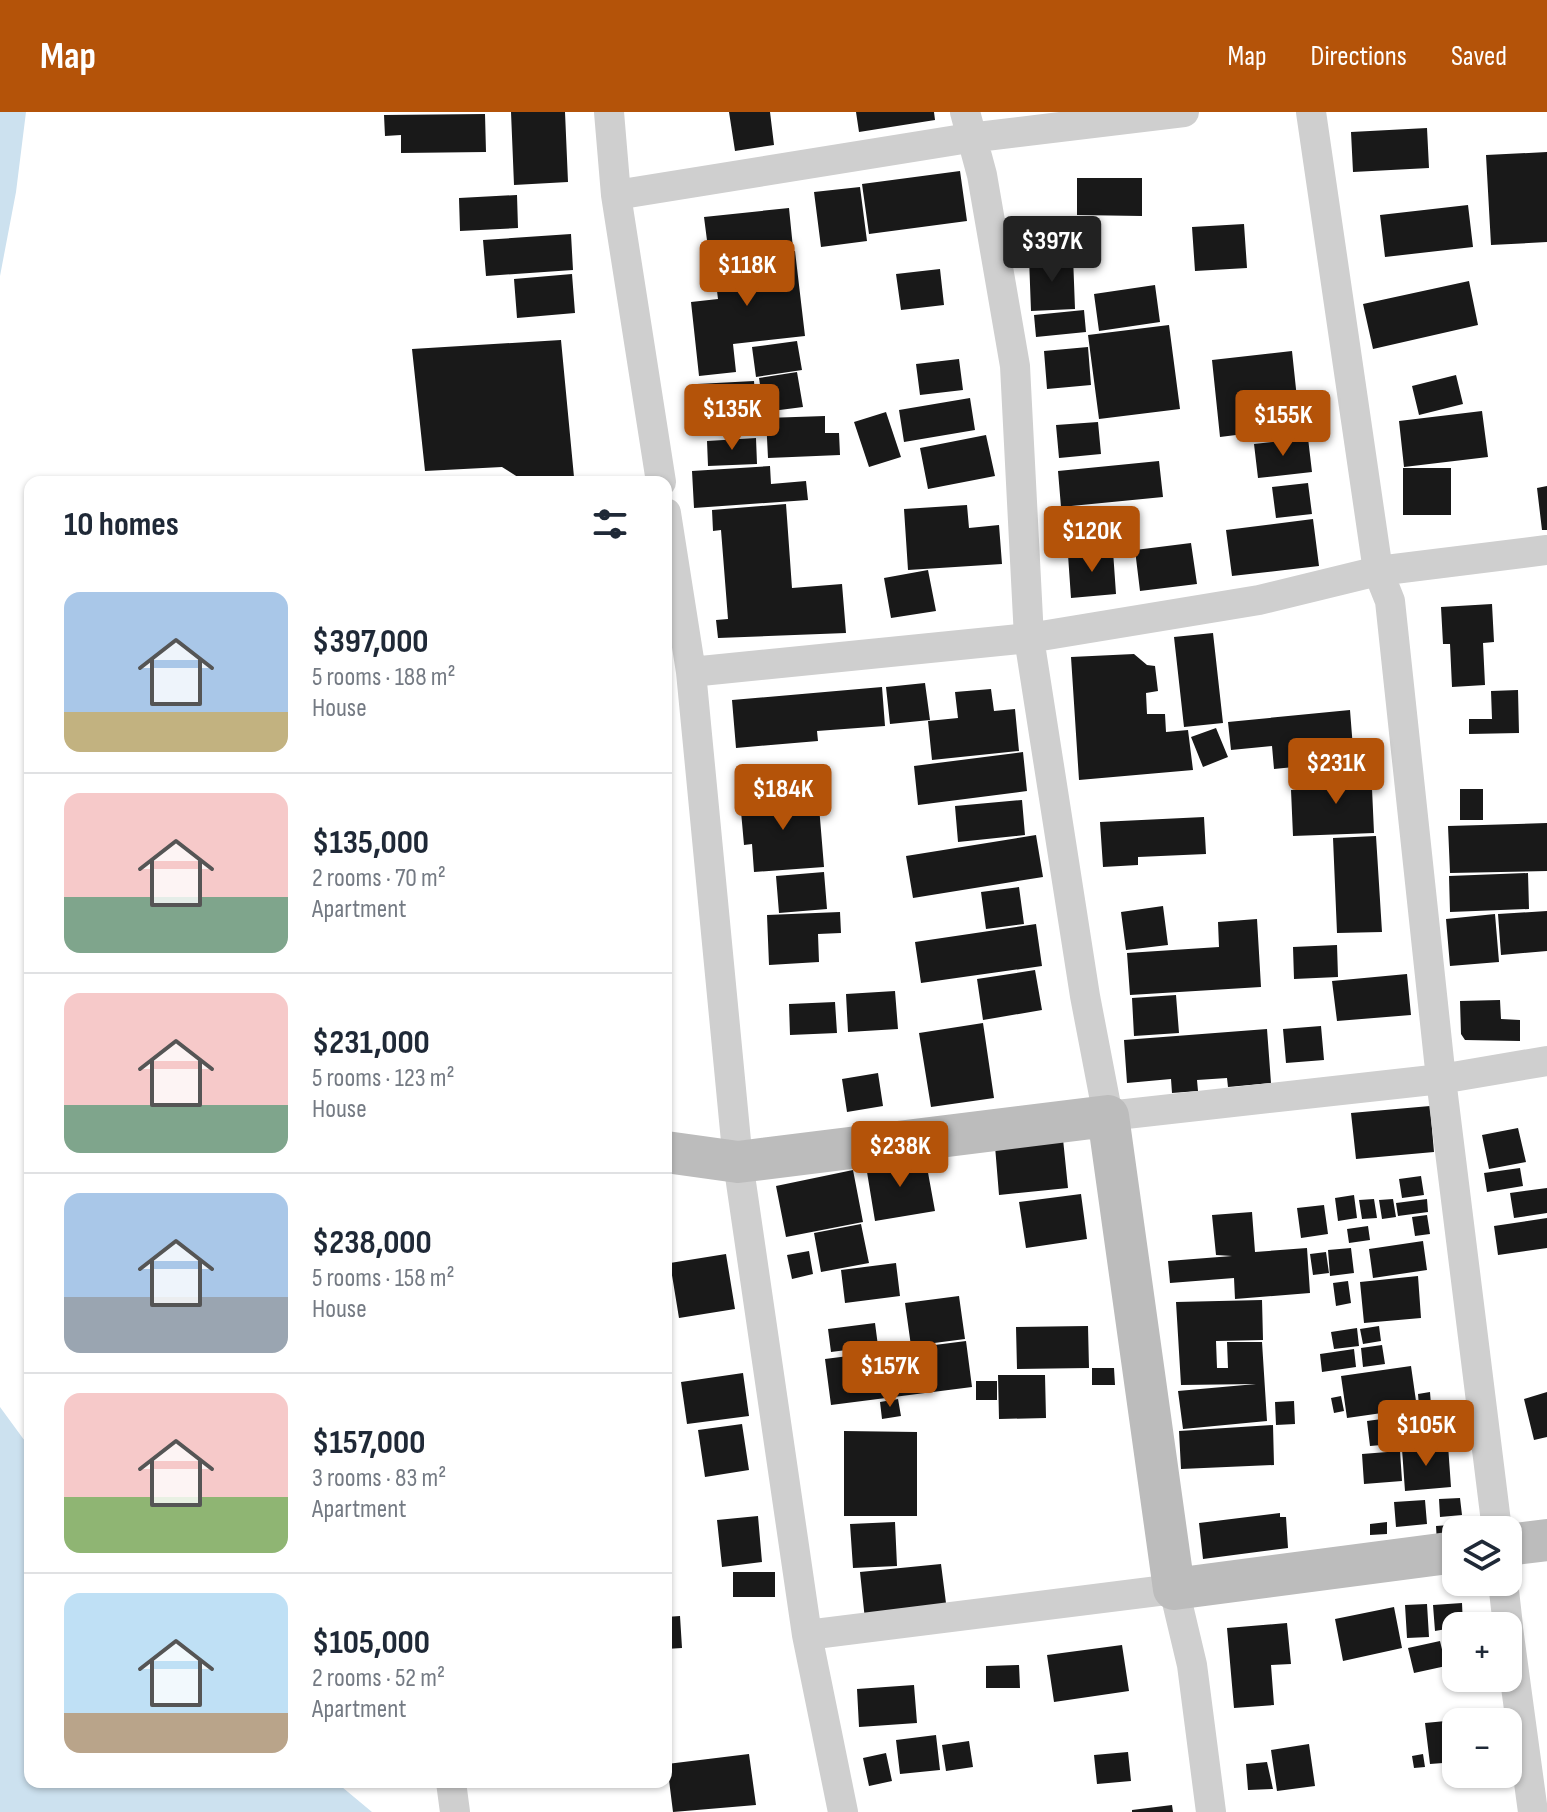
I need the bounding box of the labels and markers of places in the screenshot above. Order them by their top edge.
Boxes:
pin: $397K [996,216,1108,284]
pin: $118K [691,240,803,308]
pin: $135K [676,384,788,452]
pin: $155K [1227,390,1339,458]
pin: $120K [1036,506,1148,574]
pin: $231K [1280,738,1392,806]
pin: $184K [727,764,839,832]
pin: $238K [844,1121,956,1189]
pin: $157K [834,1341,946,1409]
pin: $105K [1370,1400,1482,1468]

